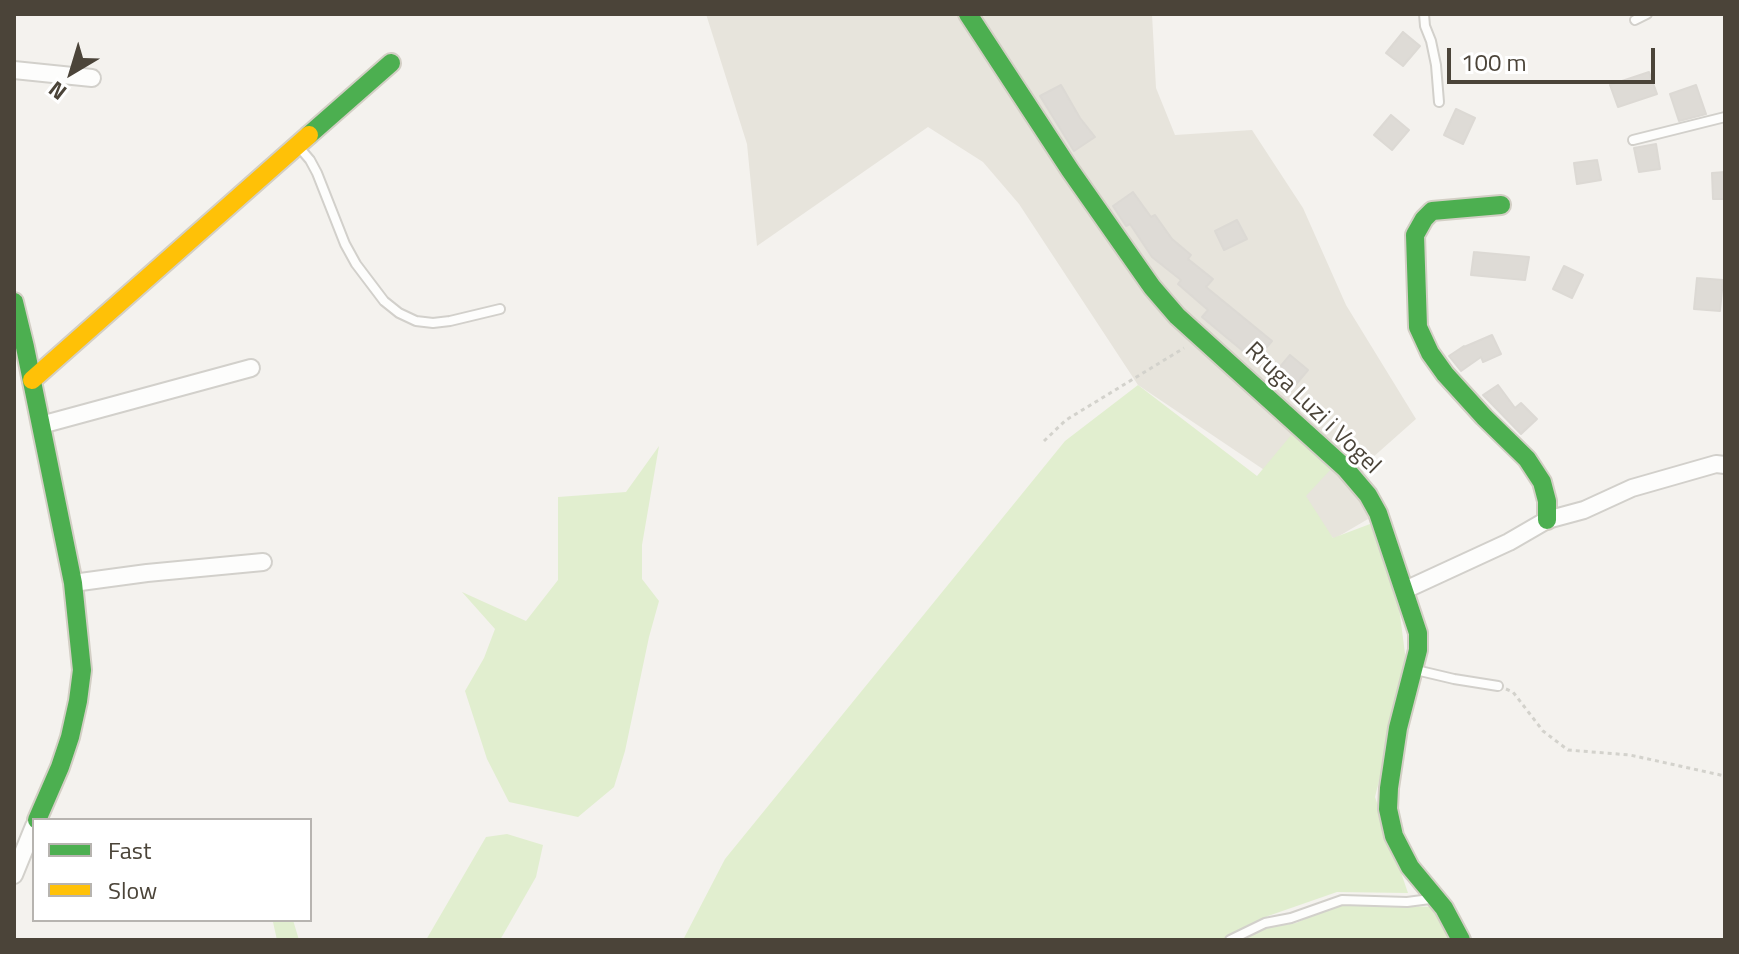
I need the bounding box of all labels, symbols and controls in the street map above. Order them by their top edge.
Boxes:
north arrow [32,32,112,112]
scale bar [1451,32,1659,82]
text: 100 m [1461,44,1527,80]
text: N [41,73,74,109]
street label: Rruga Luzi i Vogel [1238,337,1386,481]
legend [32,818,312,922]
text: Fast [108,832,151,868]
text: Slow [108,872,157,908]

